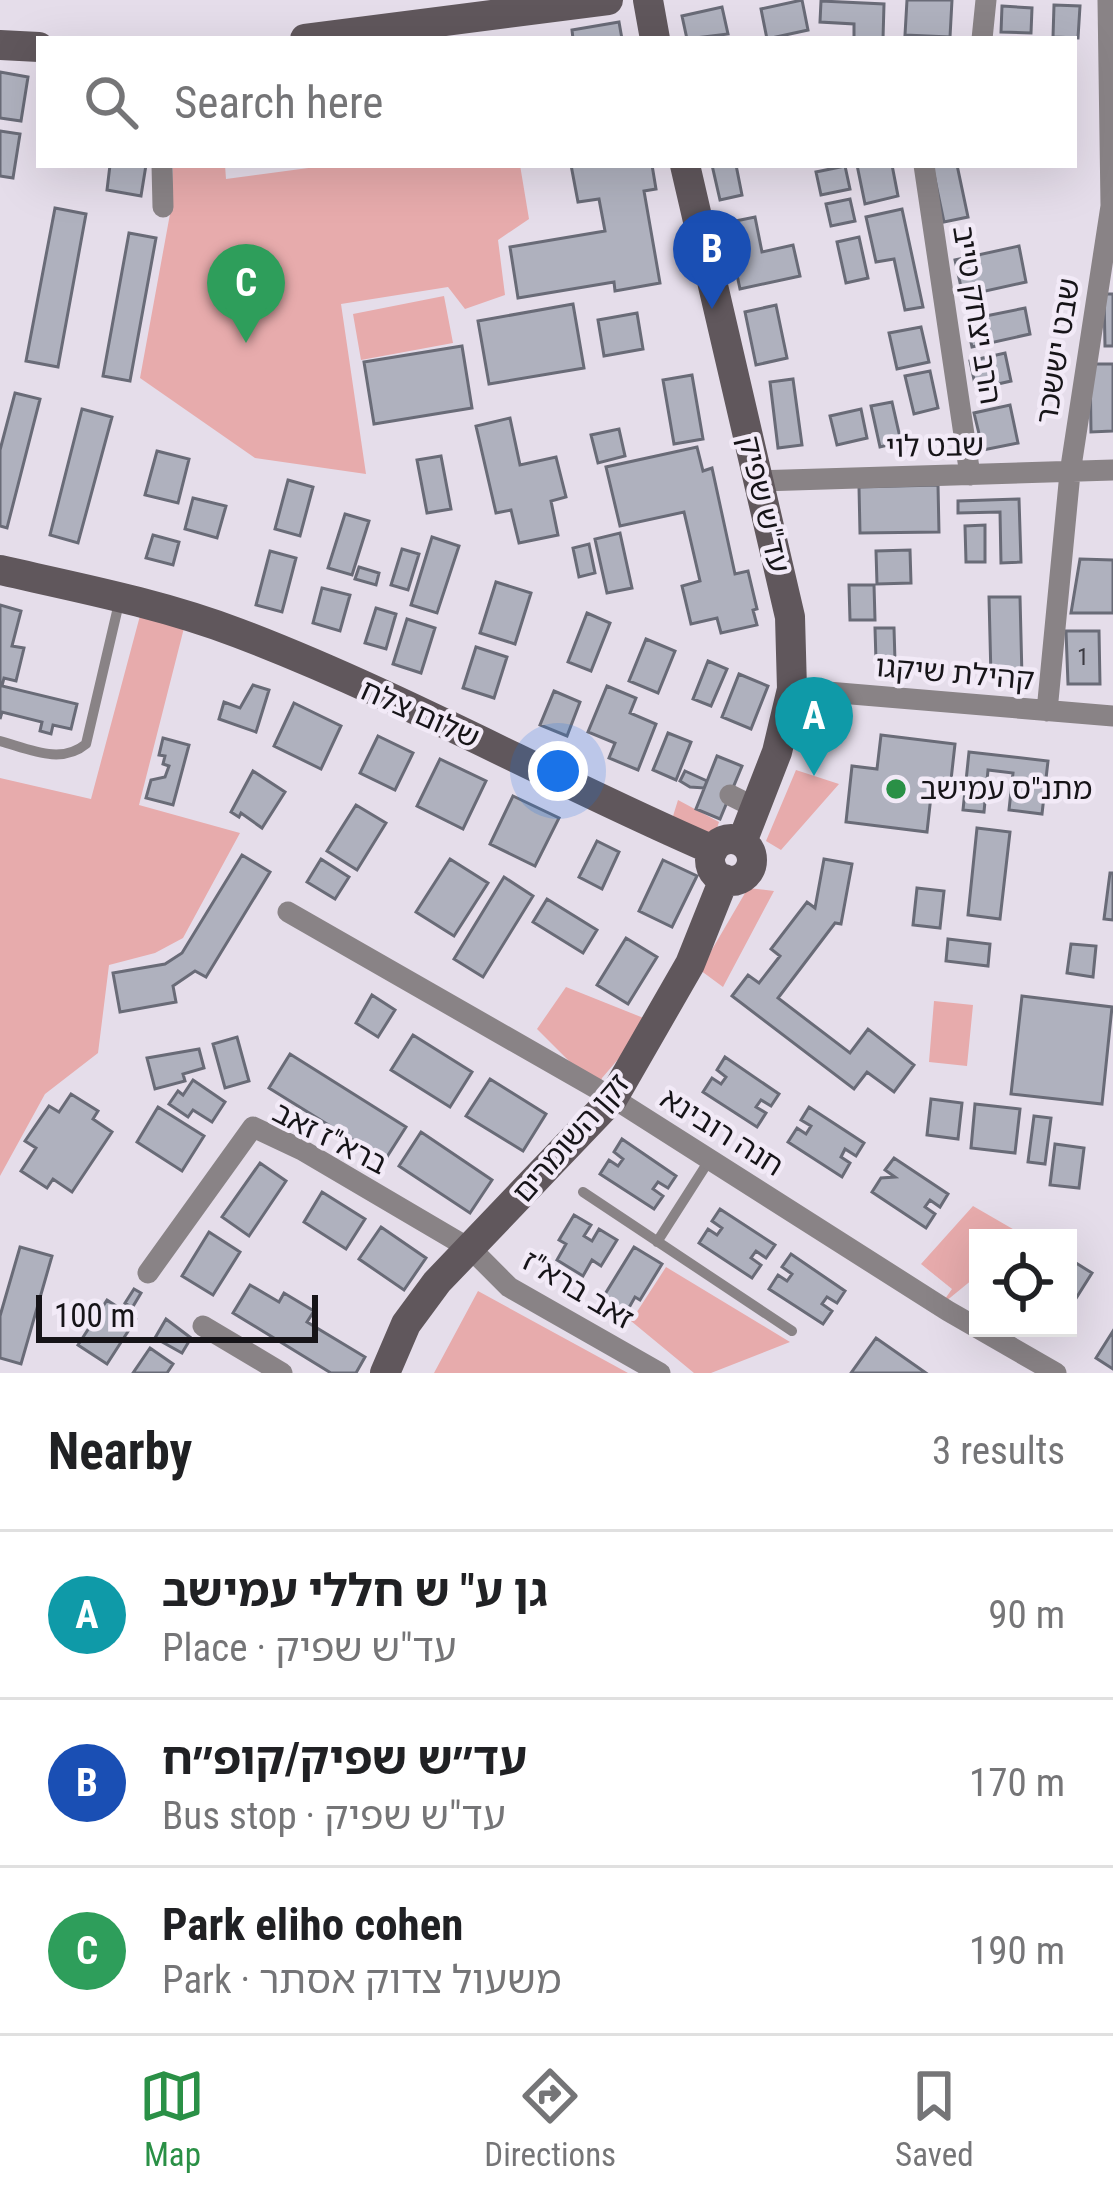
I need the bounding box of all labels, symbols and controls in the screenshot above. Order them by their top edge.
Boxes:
search box [36,36,1077,168]
icon: search [78,69,144,135]
text: Search here [174,76,383,129]
pin: B [673,210,751,309]
street label: הרב יצחק טייב [946,223,1009,407]
pin: C [207,244,285,343]
street label: שבט יששכר [1029,275,1086,426]
street label: שבט לוי [886,427,984,464]
street label: עד"ש שפיק [732,432,797,576]
house number: 1 [1077,643,1089,671]
street label: קהילת שיקגו [874,648,1036,697]
street label: שלום צלח [356,672,485,755]
pin: A [775,677,853,776]
your location [528,741,588,801]
place label: מתנ"ס עמישב [920,771,1092,806]
marker: מתנ"ס עמישב [883,776,909,802]
street label: זקן השומרים [505,1066,636,1209]
street label: חנה רובינא [655,1080,790,1183]
street label: ברא"ז זאב [267,1094,393,1181]
map controls [969,1229,1077,1337]
button: locate [969,1229,1077,1337]
street label: זאב ברא"ז [516,1243,640,1336]
scale bar [36,1289,318,1342]
text: 100 m [54,1296,135,1335]
text: Nearby [48,1422,192,1481]
text: 3 results [932,1428,1065,1474]
text: גן ע" ש חללי עמישב [162,1564,548,1617]
text: A [75,1592,99,1638]
text: 90 m [988,1592,1065,1638]
text: Place · עד"ש שפיק [162,1625,457,1671]
text: עד״ש שפיק/קופ״ח [162,1732,527,1785]
text: B [76,1760,98,1806]
text: 170 m [969,1760,1065,1806]
text: Bus stop · עד"ש שפיק [162,1793,506,1839]
text: Park eliho cohen [162,1898,463,1951]
text: C [76,1928,98,1974]
text: 190 m [969,1928,1065,1974]
text: Park · משעול צדוק אסתר [162,1957,561,2003]
tab: Map [139,2063,205,2174]
tab: Directions [484,2063,616,2174]
tab: Saved [895,2063,974,2174]

